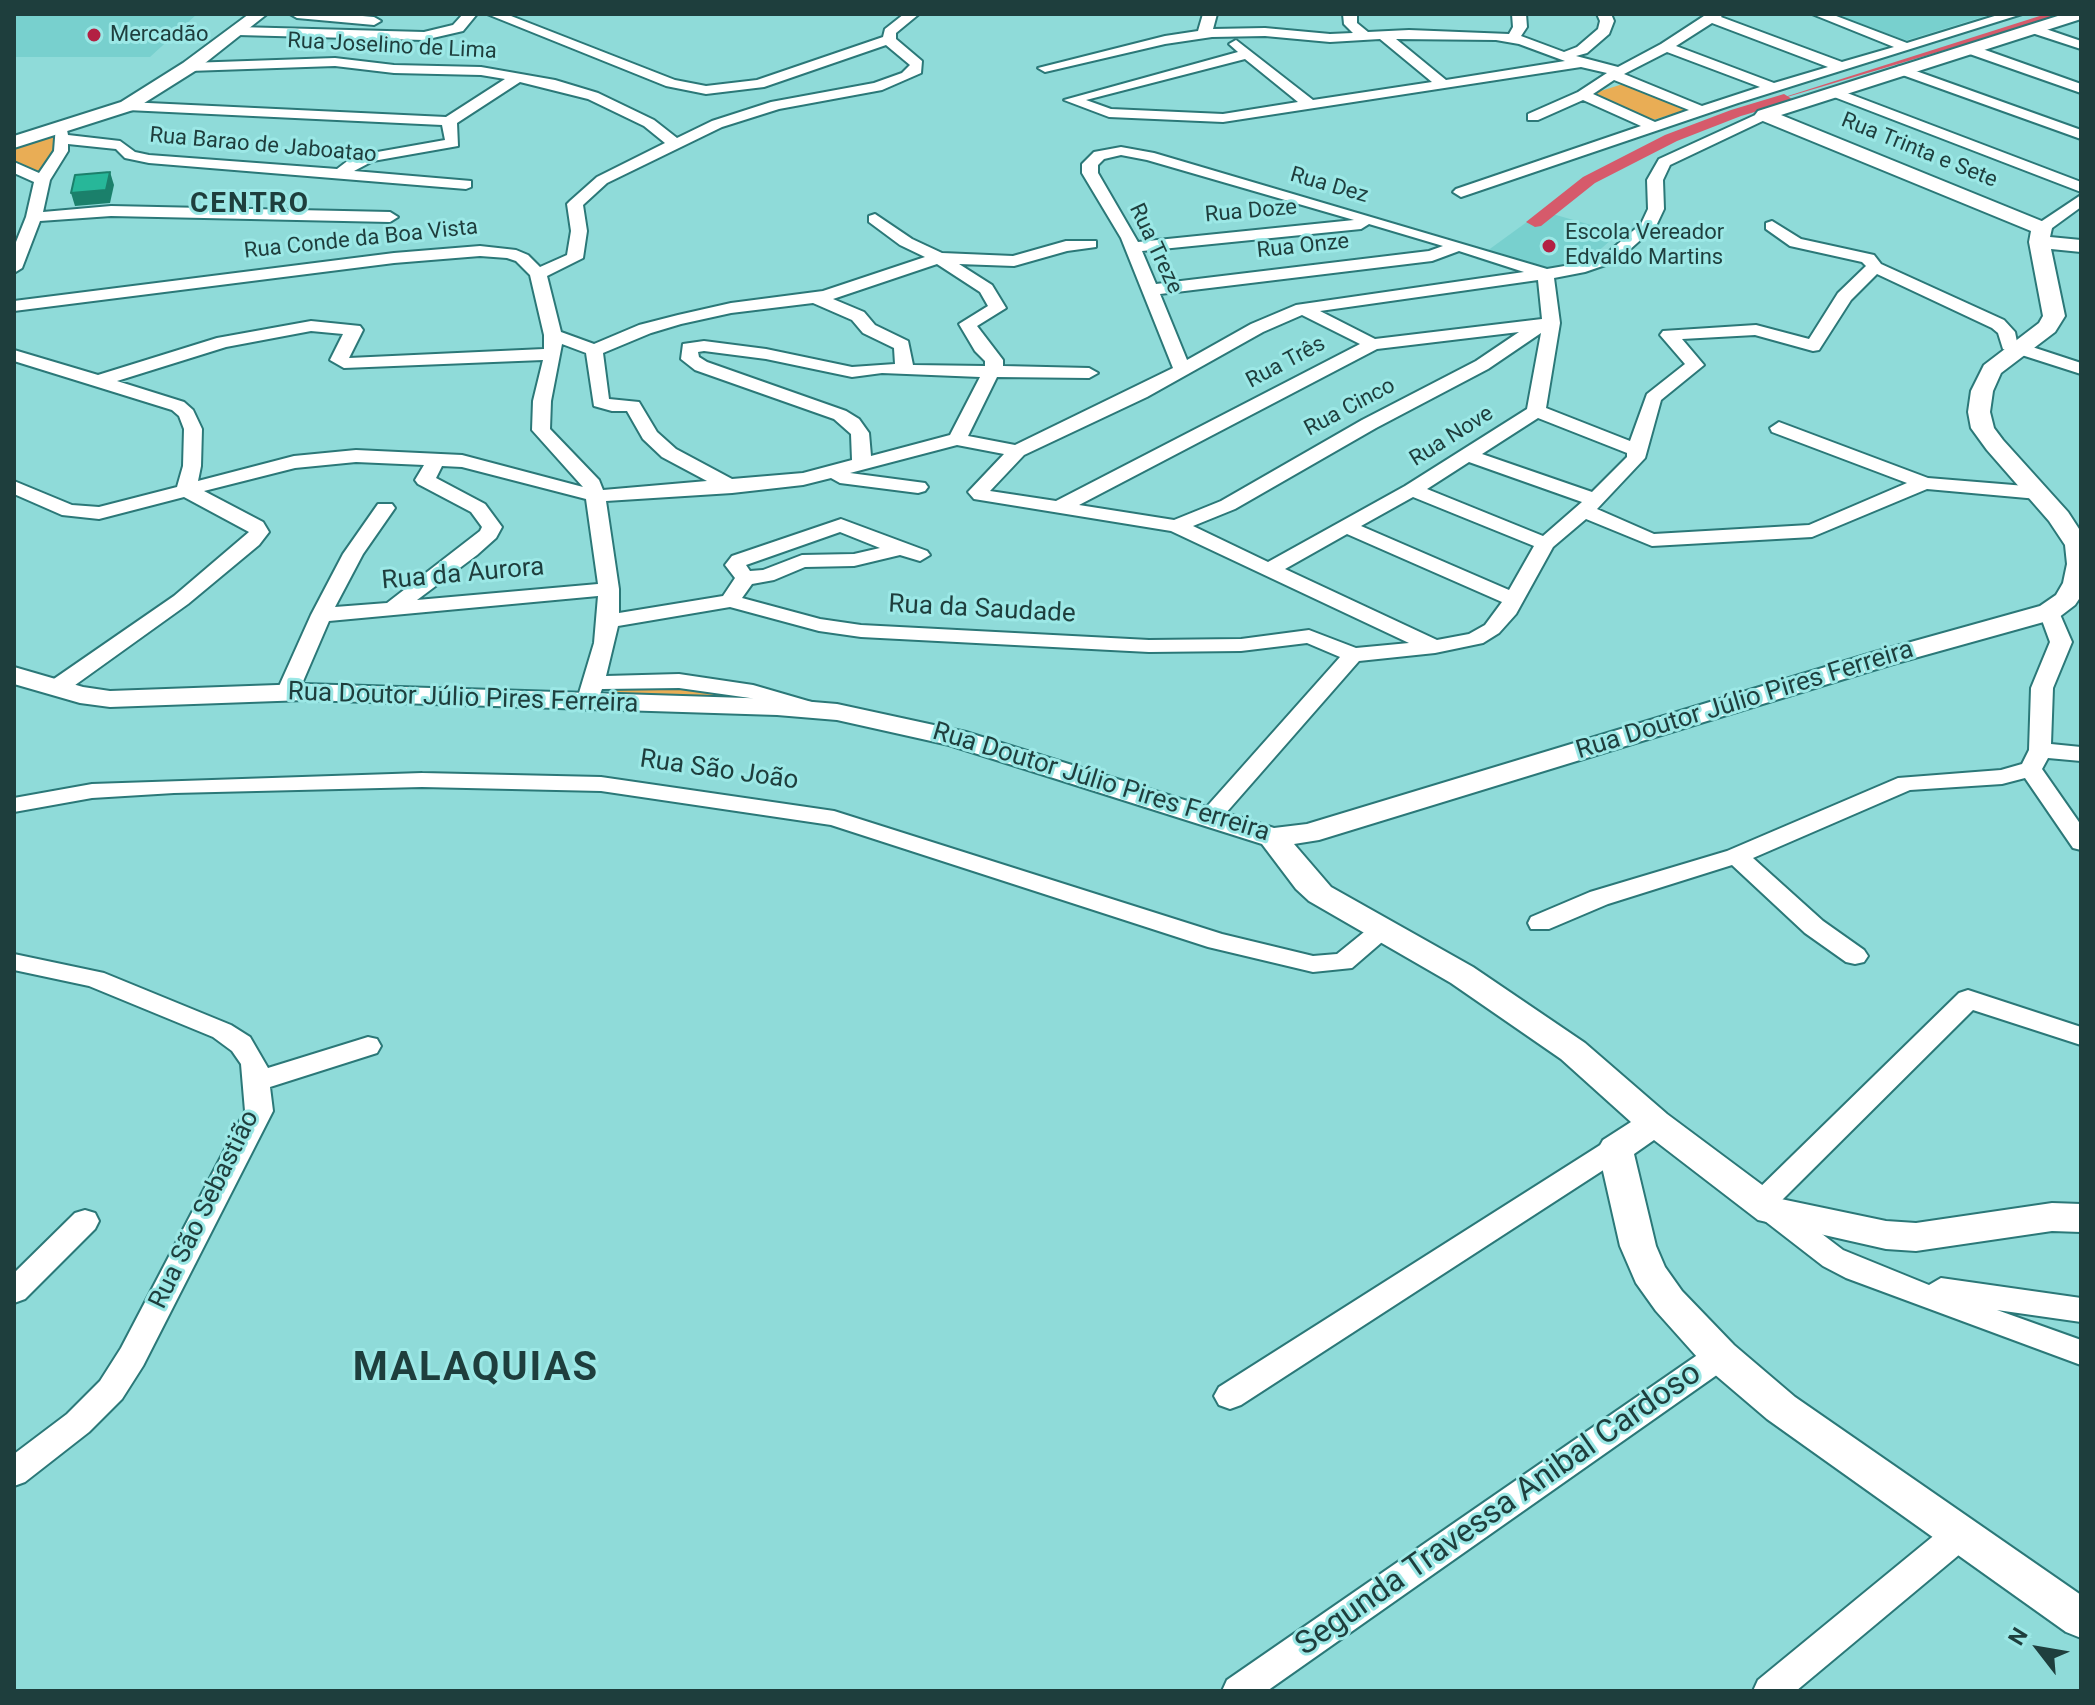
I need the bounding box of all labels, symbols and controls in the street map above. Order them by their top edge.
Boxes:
place label: Mercadão [110,22,209,48]
marker: Mercadão [85,26,103,44]
street label: Rua Joselino de Lima [287,28,497,66]
street label: Rua Trinta e Sete [1837,108,2001,194]
street label: Rua Barao de Jaboatao [148,123,378,169]
street label: Rua Dez [1287,162,1371,210]
district label: CENTRO [190,188,310,222]
street label: Rua Doze [1204,195,1298,229]
street label: Rua Treze [1123,200,1187,298]
street label: Rua Conde da Boa Vista [243,215,479,265]
place label: Escola Vereador Edvaldo Martins [1565,220,1724,272]
street label: Rua Onze [1255,229,1351,265]
marker: Escola Vereador Edvaldo Martins [1540,237,1558,255]
street label: Rua Três [1242,331,1330,395]
street label: Rua Cinco [1300,373,1400,443]
street label: Rua Nove [1405,401,1499,473]
street label: Rua da Aurora [380,552,546,598]
street label: Rua da Saudade [888,590,1076,630]
street label: Rua Doutor Júlio Pires Ferreira [1573,635,1917,767]
street label: Rua Doutor Júlio Pires Ferreira [287,677,639,721]
street label: Rua Doutor Júlio Pires Ferreira [929,717,1273,849]
street label: Rua São João [638,744,800,798]
street label: Rua São Sebastião [143,1106,267,1314]
district label: MALAQUIAS [353,1346,599,1394]
street label: Segunda Travessa Anibal Cardoso [1289,1355,1709,1665]
north arrow [1999,1609,2079,1689]
text: N [2003,1623,2033,1649]

